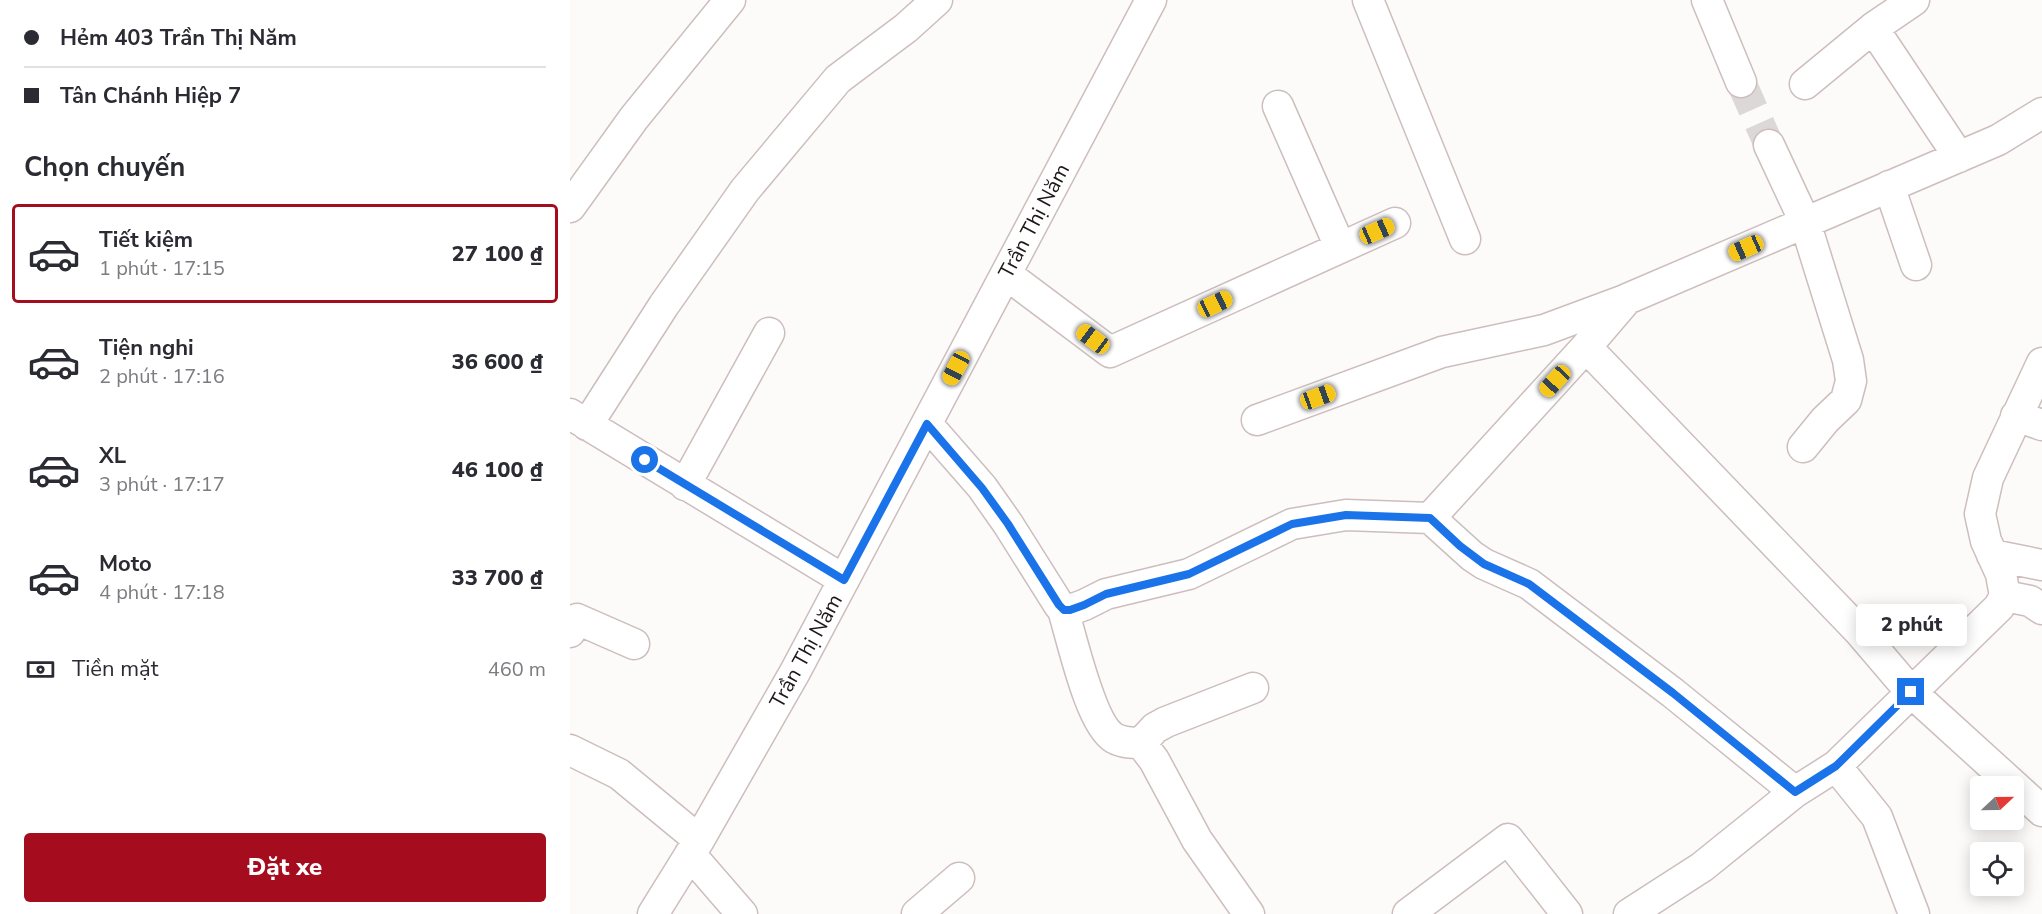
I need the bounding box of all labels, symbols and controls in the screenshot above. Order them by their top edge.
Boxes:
text: Hẻm 403 Trần Thị Năm [60,23,297,53]
text: Tân Chánh Hiệp 7 [60,81,241,111]
text: Chọn chuyến [24,149,185,186]
street label: Trần Thị Năm [992,159,1076,283]
car [1357,215,1397,247]
text: Tiết kiệm [99,225,193,255]
icon: car [27,227,81,281]
car [1726,232,1766,264]
text: 27 100 ₫ [452,239,543,269]
text: 1 phút · 17:15 [99,255,225,282]
car [1195,288,1235,320]
car [1073,321,1113,357]
text: Tiện nghi [99,333,194,363]
icon: car [27,335,81,389]
text: 36 600 ₫ [452,347,543,377]
car [940,348,972,388]
car [1536,362,1574,400]
text: 2 phút · 17:16 [99,363,225,390]
car [1298,382,1338,412]
text: XL [99,441,126,471]
icon: car [27,443,81,497]
route start [631,446,658,473]
text: 46 100 ₫ [452,455,543,485]
text: 3 phút · 17:17 [99,471,225,498]
text: Moto [99,549,152,579]
icon: car [27,551,81,605]
text: 33 700 ₫ [452,563,543,593]
text: 4 phút · 17:18 [99,579,225,606]
street label: Trần Thị Năm [763,589,849,713]
callout: 2 phút [1856,605,1966,647]
text: 2 phút [1881,611,1942,638]
icon: cash [24,653,57,686]
text: Tiền mặt [72,654,158,684]
text: 460 m [488,656,546,683]
route end [1897,678,1924,705]
north arrow [1970,776,2024,830]
map controls [1970,776,2024,896]
button: Đặt xe [24,833,546,902]
button: locate [1970,842,2024,896]

